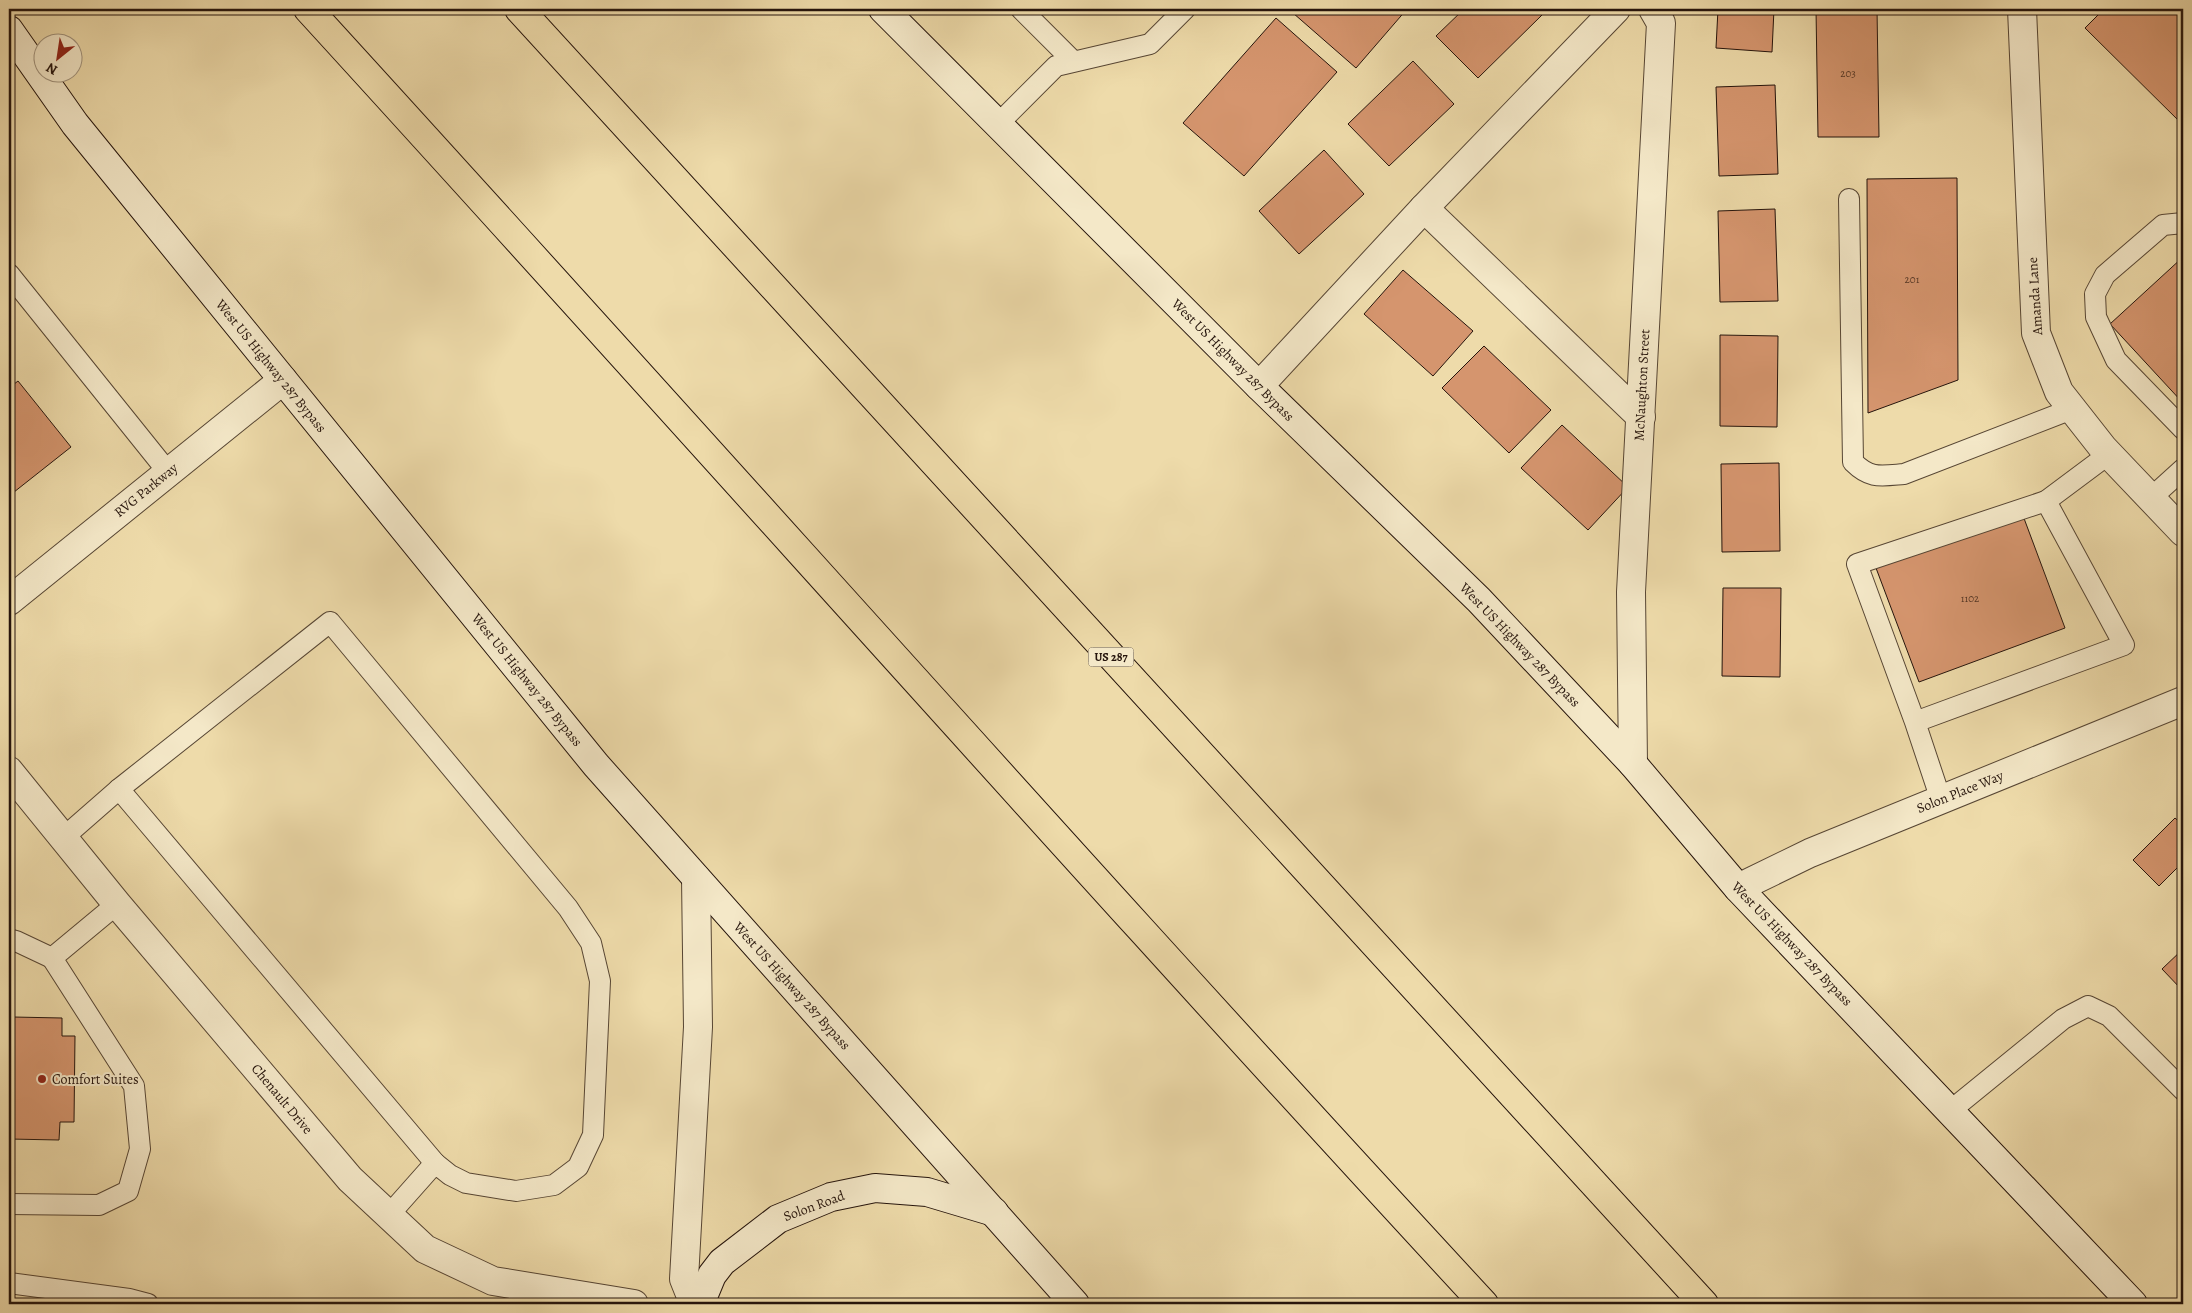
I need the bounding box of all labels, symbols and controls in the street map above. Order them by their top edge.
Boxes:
north arrow [32,32,82,82]
text: N [43,58,61,80]
house number: 203 [1840,66,1856,81]
street label: Amanda Lane [2023,256,2047,337]
house number: 201 [1905,272,1920,287]
street label: West US Highway 287 Bypass [1167,294,1298,425]
street label: West US Highway 287 Bypass [211,295,331,437]
street label: McNaughton Street [1630,328,1654,441]
street label: RVG Parkway [110,458,182,522]
street label: West US Highway 287 Bypass [1455,578,1585,711]
house number: 1102 [1961,591,1979,606]
street label: West US Highway 287 Bypass [467,609,587,751]
road number: US 287 [1088,648,1134,666]
street label: Solon Place Way [1914,766,2007,818]
street label: West US Highway 287 Bypass [1727,877,1857,1010]
street label: West US Highway 287 Bypass [729,917,855,1054]
street label: Chenault Drive [247,1060,317,1138]
place label: Comfort Suites [52,1070,139,1089]
marker: Comfort Suites [36,1073,48,1085]
street label: Solon Road [781,1186,848,1226]

